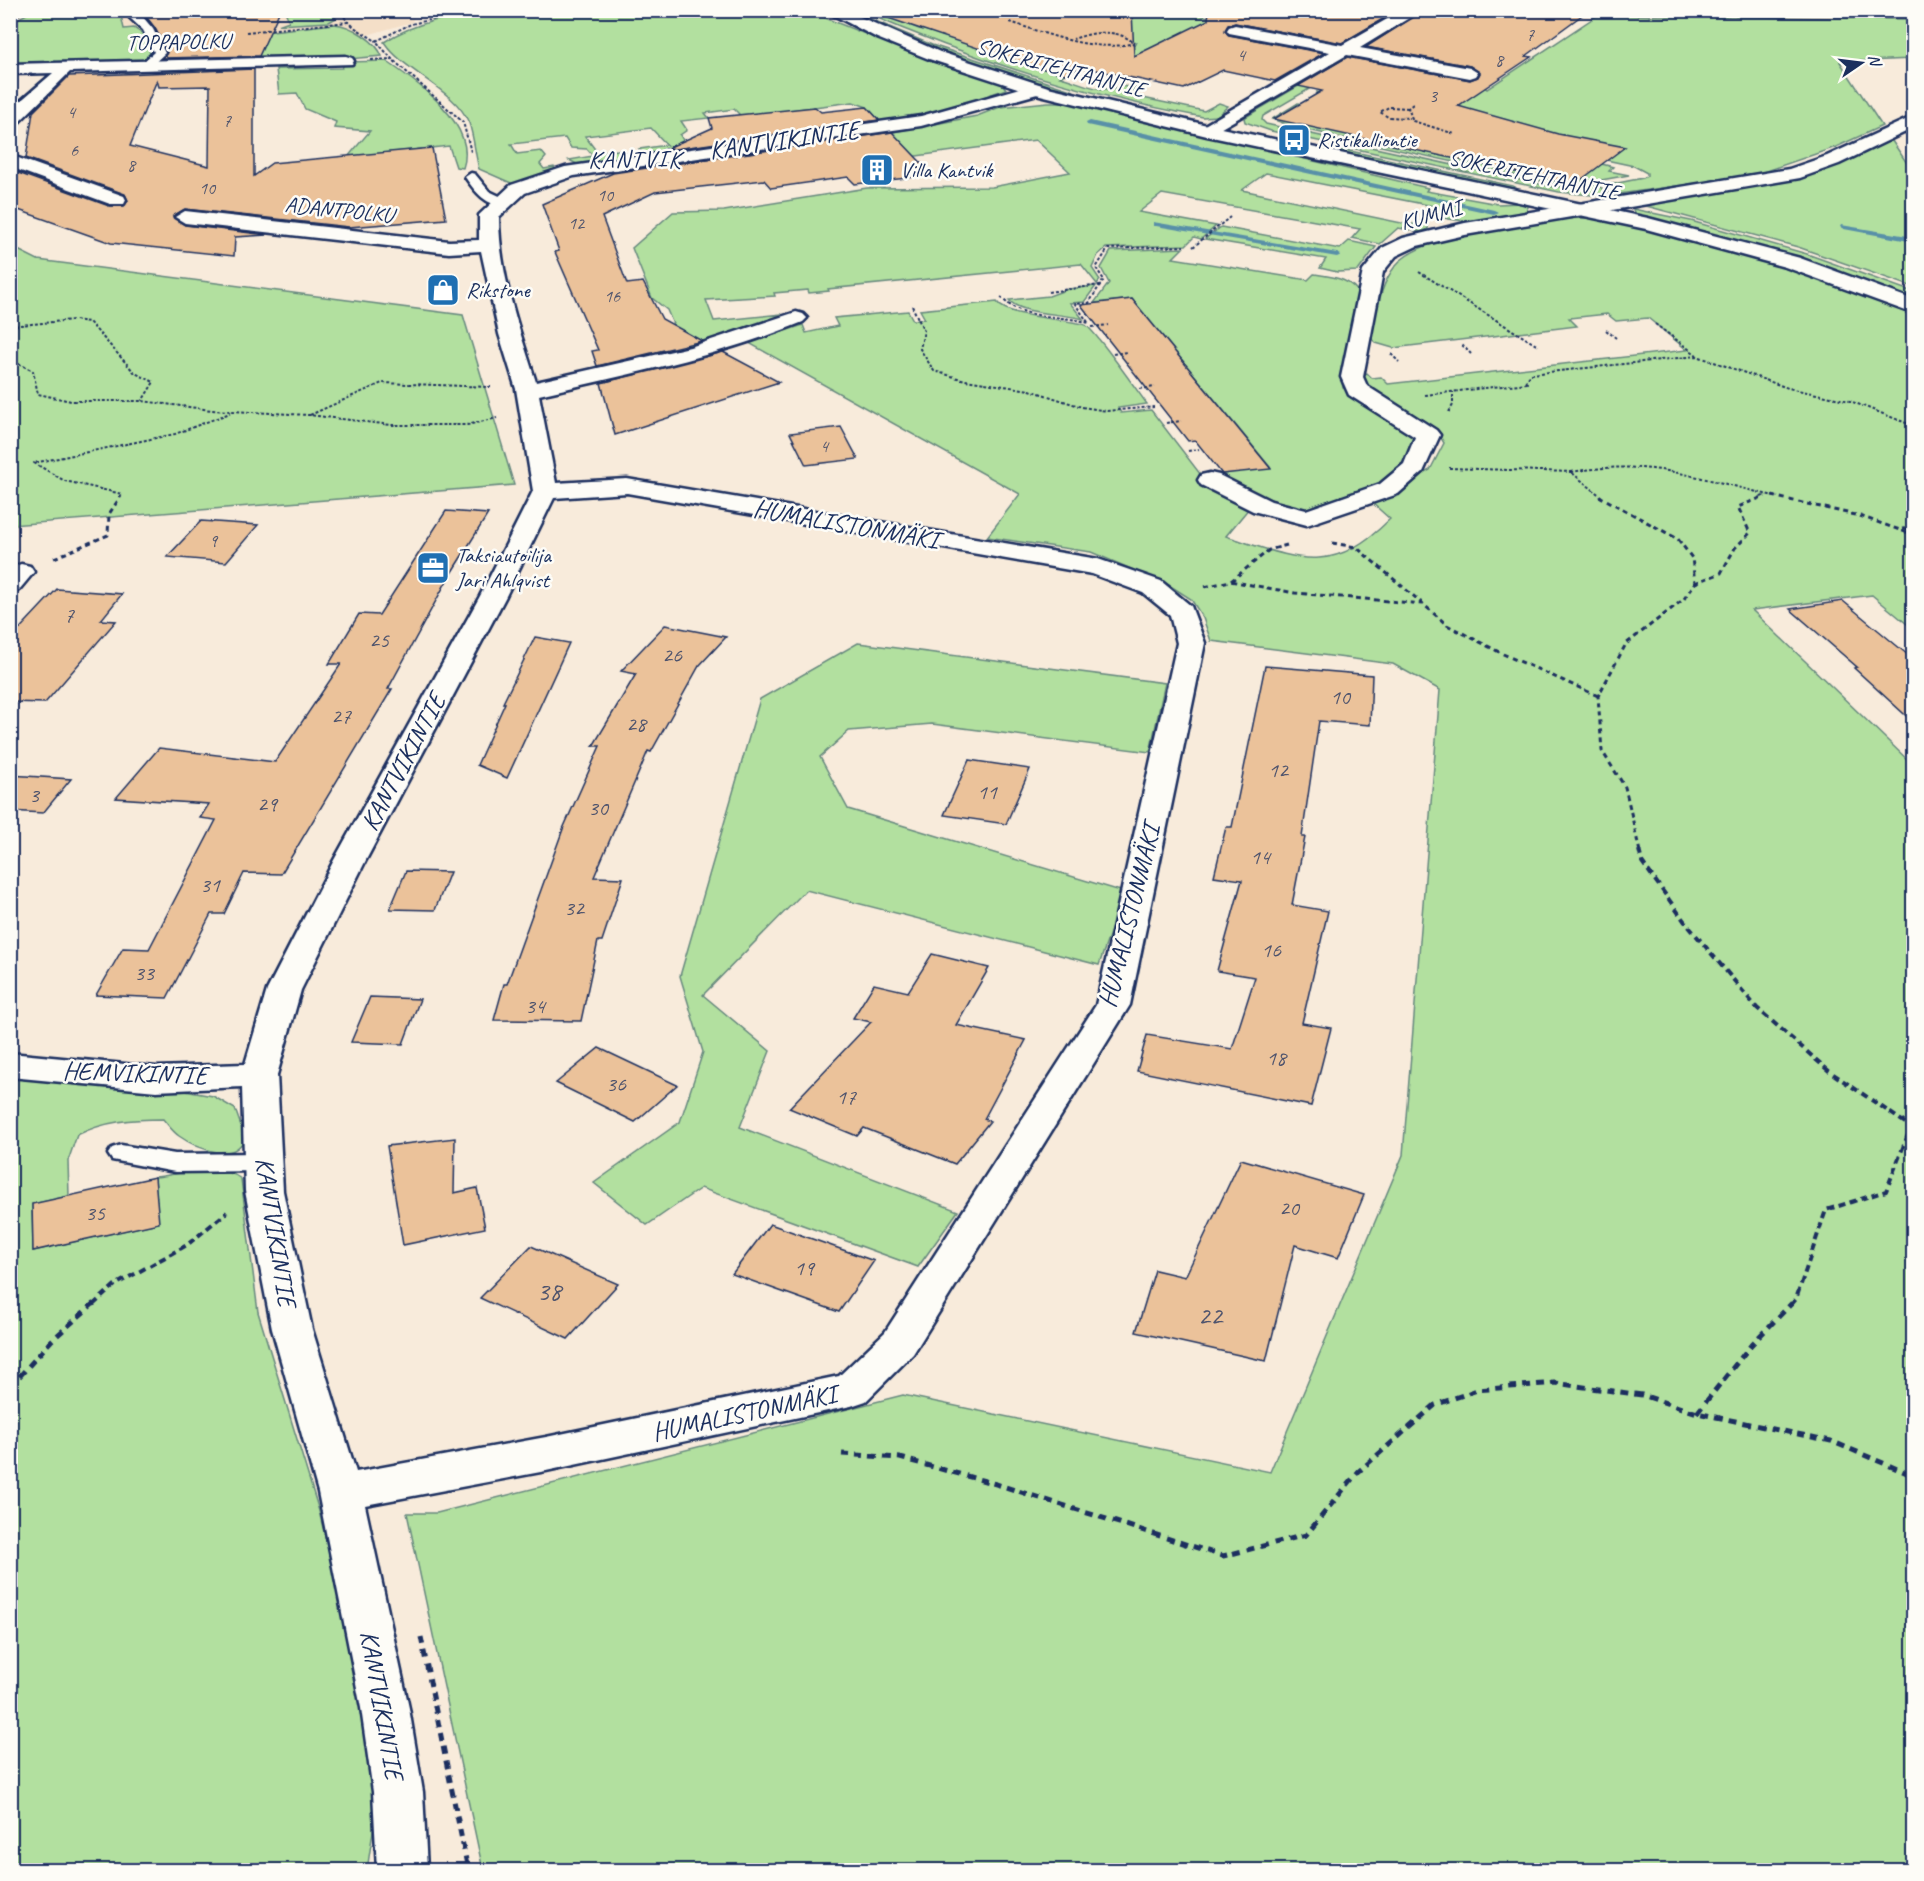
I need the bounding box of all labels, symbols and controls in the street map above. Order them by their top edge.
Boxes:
house number: 7 [1526,24,1535,46]
street label: TOPPAPOLKU [126,27,234,57]
street label: SOKERITEHTAANTIE [974,32,1151,105]
north arrow [1831,33,1891,93]
house number: 4 [1237,44,1247,66]
house number: 8 [1495,49,1505,71]
text: N [1864,52,1886,70]
house number: 3 [1429,85,1439,107]
house number: 4 [67,101,77,123]
house number: 7 [223,110,232,132]
street label: KANTVIKINTIE [707,113,865,167]
bus stop icon: Ristikalliontie [1276,122,1312,158]
place label: Ristikalliontie [1317,126,1418,154]
house number: 6 [70,139,79,161]
street label: SOKERITEHTAANTIE [1446,143,1625,207]
district label: KANTVIK [588,144,685,174]
building icon: Villa Kantvik [859,152,895,188]
house number: 8 [127,154,137,176]
place label: Villa Kantvik [900,156,994,184]
house number: 10 [199,177,217,199]
house number: 10 [597,184,615,206]
street label: ADANTPOLKU [283,190,399,230]
street label: KUMMI [1397,192,1469,237]
house number: 12 [568,212,586,234]
shop icon: Rikstone [425,272,461,308]
place label: Rikstone [466,276,531,304]
house number: 16 [604,285,621,307]
house number: 4 [820,435,830,457]
street label: HUMALISTONMÄKI [751,491,947,557]
house number: 9 [209,530,219,552]
place label: Taksiautoilija Jari Ahlqvist [455,541,552,594]
office icon: Taksiautoilija Jari Ahlqvist [415,550,451,586]
house number: 7 [64,601,75,629]
house number: 25 [369,626,390,654]
house number: 26 [662,641,683,669]
house number: 10 [1330,683,1352,711]
street label: KANTVIKINTIE [353,684,455,836]
house number: 27 [331,702,352,730]
house number: 28 [626,710,648,738]
house number: 12 [1268,756,1290,784]
house number: 11 [977,778,998,806]
house number: 3 [29,781,41,809]
house number: 29 [257,790,279,818]
house number: 30 [588,794,610,822]
street label: HUMALISTONMÄKI [1090,816,1169,1011]
house number: 14 [1250,843,1272,871]
house number: 31 [200,871,221,899]
house number: 32 [564,894,586,922]
house number: 16 [1261,936,1282,964]
house number: 33 [134,959,156,987]
house number: 34 [525,992,547,1020]
house number: 18 [1266,1044,1288,1072]
street label: HEMVIKINTIE [62,1054,212,1092]
house number: 36 [606,1070,627,1098]
house number: 17 [836,1083,857,1111]
street label: KANTVIKINTIE [248,1155,305,1313]
house number: 20 [1279,1194,1301,1222]
house number: 35 [85,1199,106,1227]
house number: 19 [794,1254,816,1282]
house number: 38 [537,1274,564,1308]
house number: 22 [1198,1298,1224,1332]
street label: HUMALISTONMÄKI [649,1376,844,1449]
street label: KANTVIKINTIE [353,1628,412,1786]

